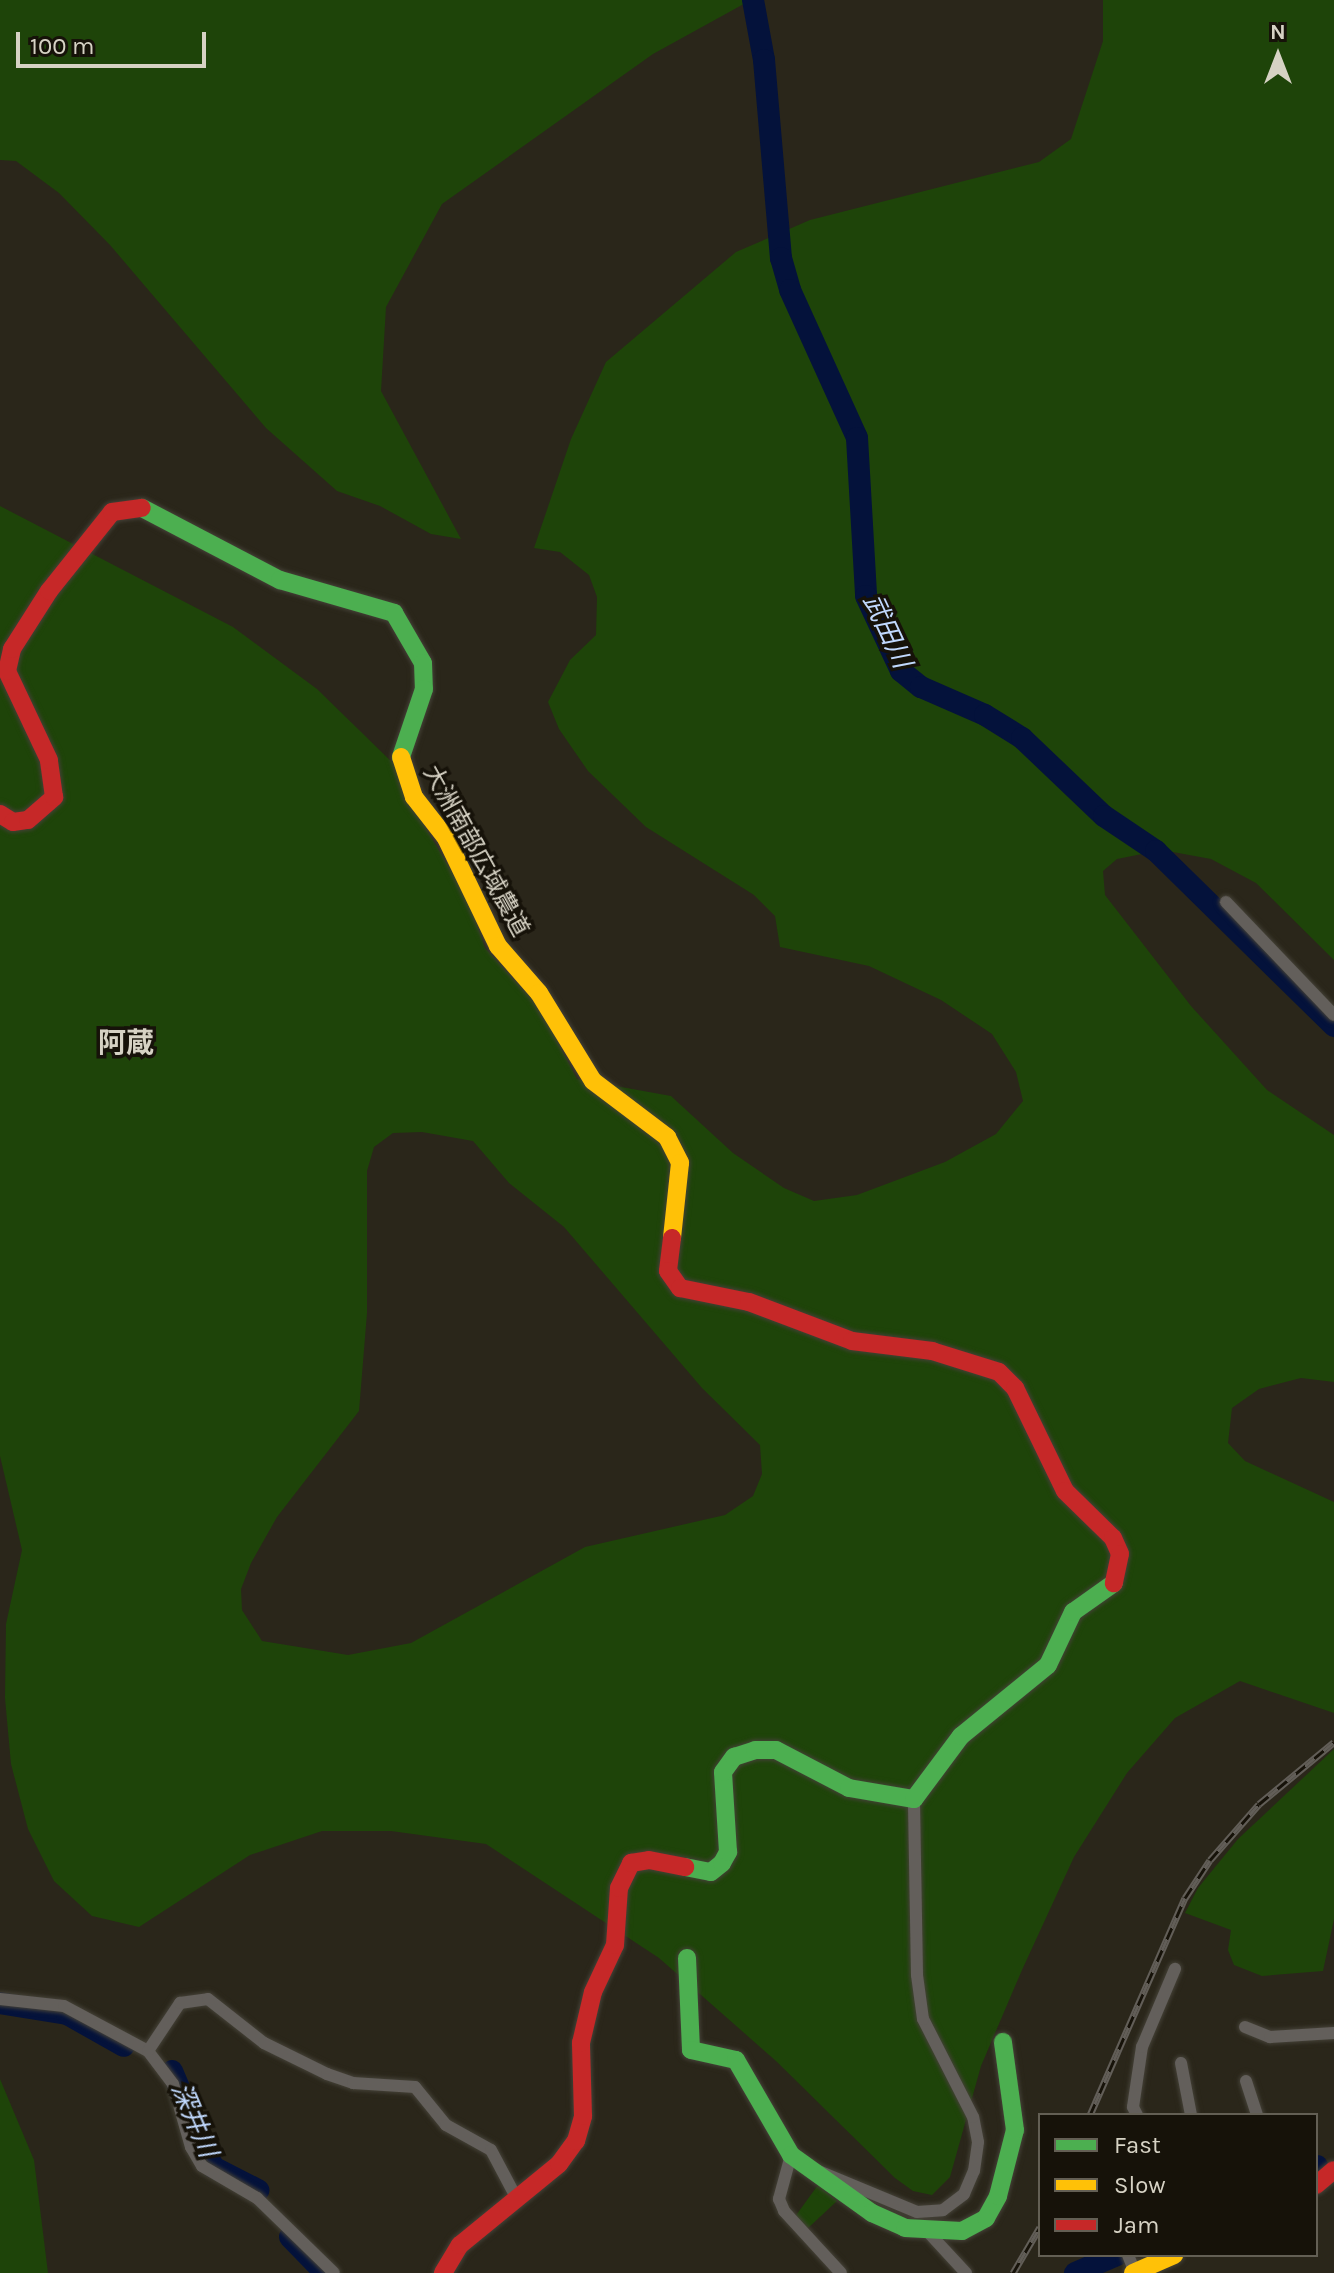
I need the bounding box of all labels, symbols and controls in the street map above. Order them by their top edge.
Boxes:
scale bar [20,16,210,66]
north arrow [1238,16,1318,96]
text: N [1270,19,1286,45]
text: 100 m [30,32,95,60]
water label: 武田川 [856,589,918,673]
street label: 大洲南部広域農道 [417,760,535,942]
district label: 阿蔵 [98,1026,154,1060]
water label: 深井川 [164,2078,224,2162]
legend [1038,2113,1318,2257]
text: Fast [1114,2131,1161,2159]
text: Slow [1114,2171,1166,2199]
text: Jam [1114,2211,1159,2239]

